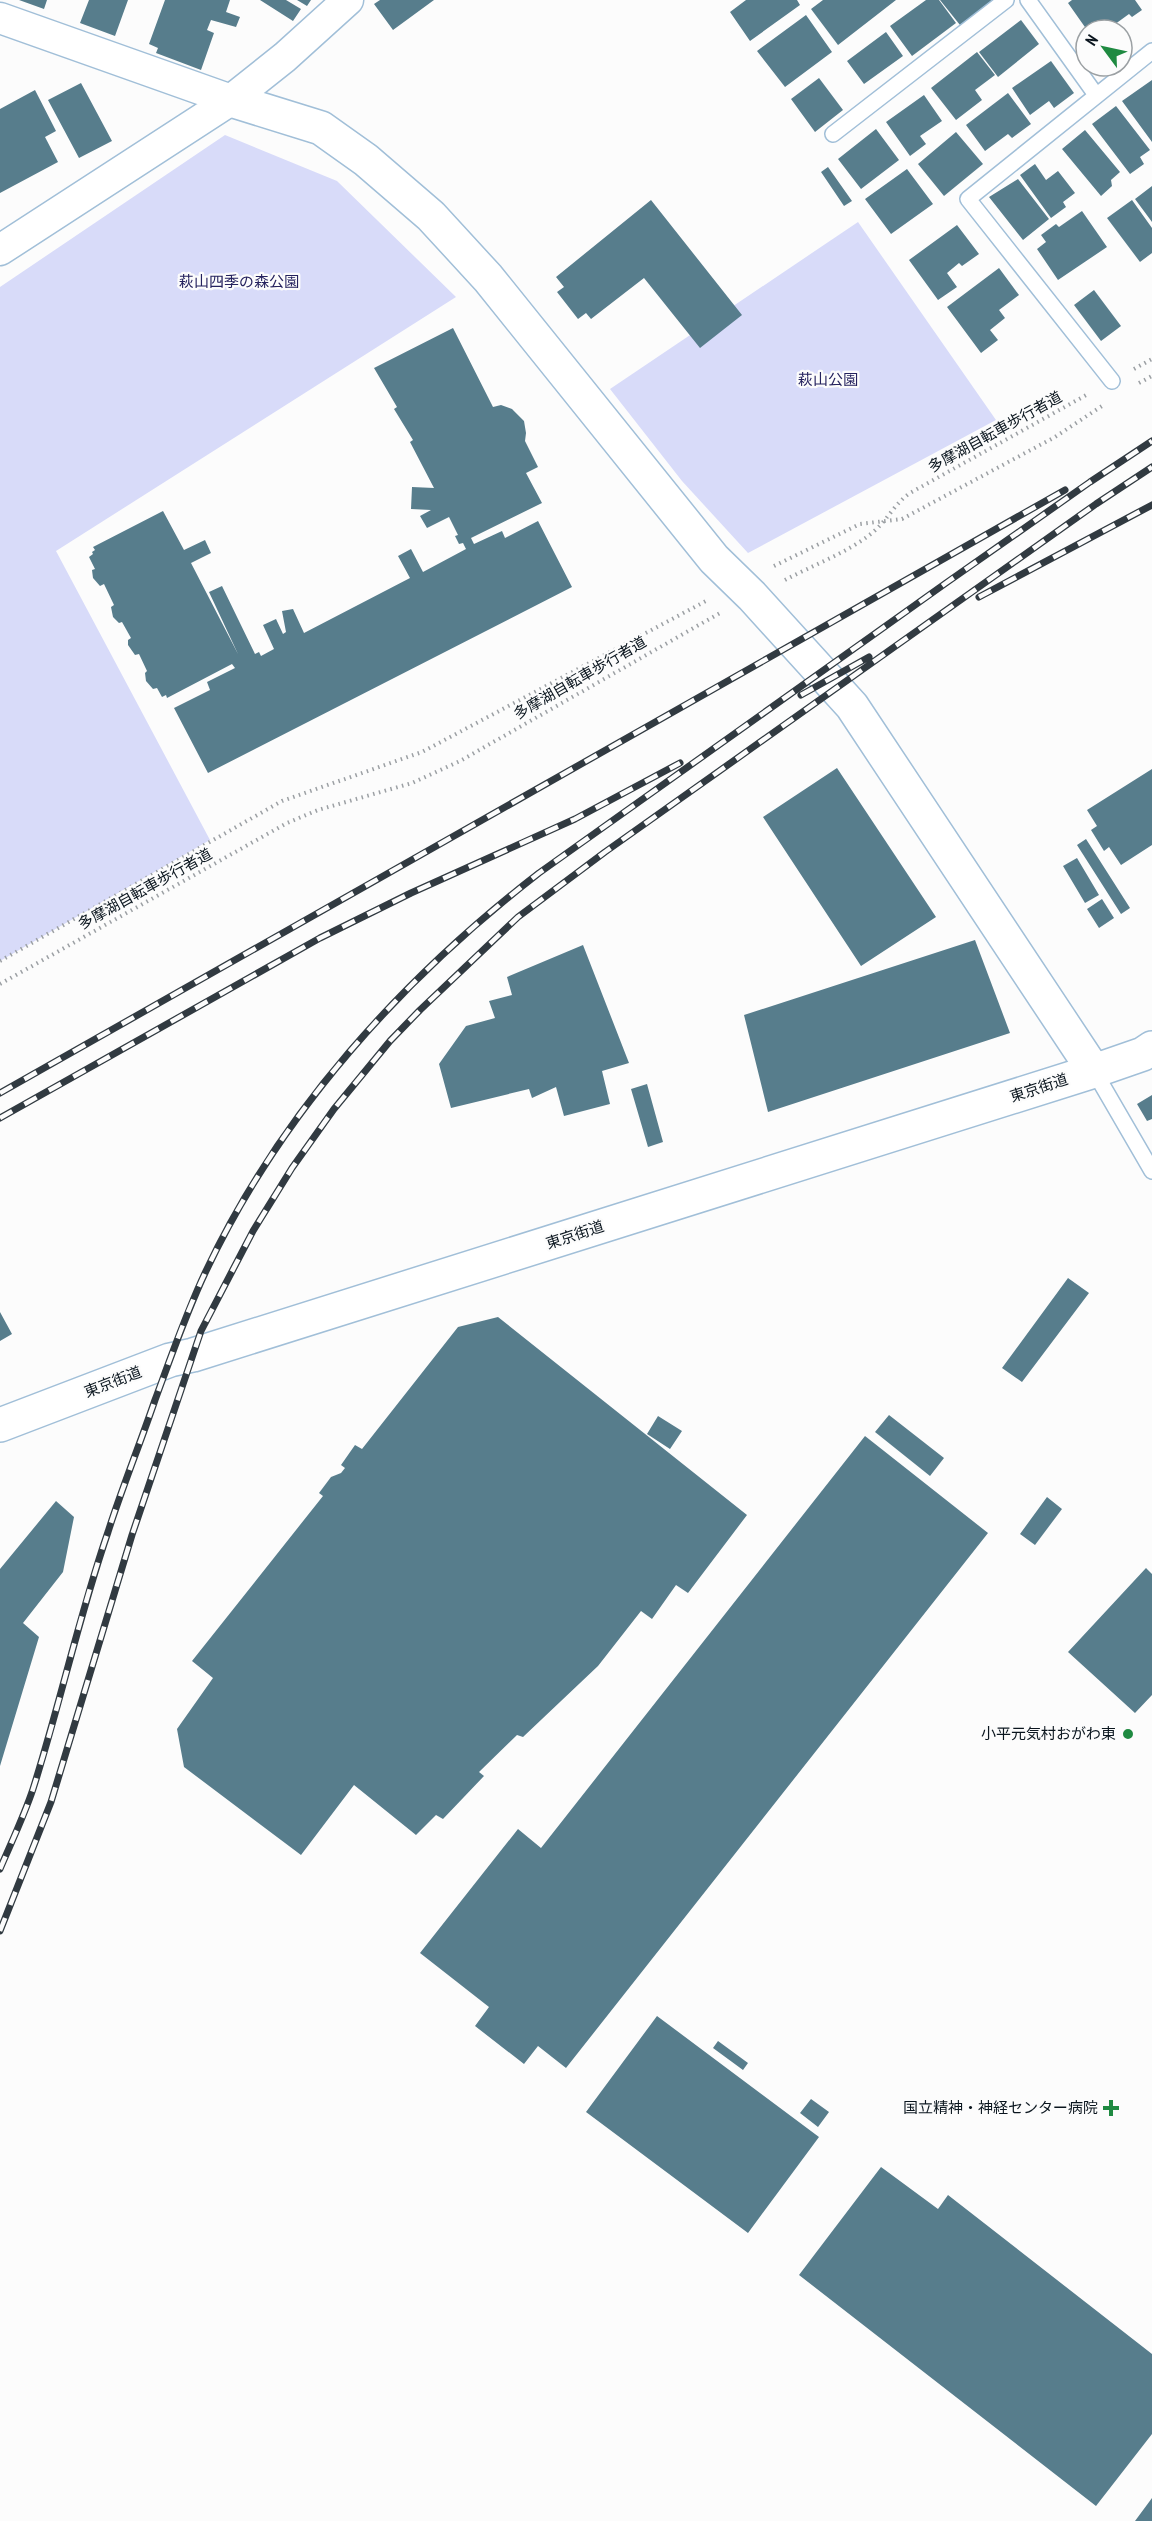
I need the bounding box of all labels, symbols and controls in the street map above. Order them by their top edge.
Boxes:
north arrow [1074,18,1134,78]
text: N [1081,31,1102,49]
park label: 萩山四季の森公園 [179,272,299,291]
park label: 萩山公園 [798,370,858,389]
street label: 多摩湖自転車歩行者道 [925,387,1065,476]
street label: 多摩湖自転車歩行者道 [510,632,649,723]
street label: 多摩湖自転車歩行者道 [75,844,215,933]
street label: 東京街道 [1007,1069,1070,1106]
street label: 東京街道 [543,1216,606,1253]
street label: 東京街道 [81,1362,144,1401]
place label: 小平元気村おがわ東 [981,1724,1116,1743]
marker: 小平元気村おがわ東 [1121,1727,1135,1741]
place label: 国立精神・神経センター病院 [903,2098,1098,2117]
marker: 国立精神・神経センター病院 [1102,2099,1120,2117]

